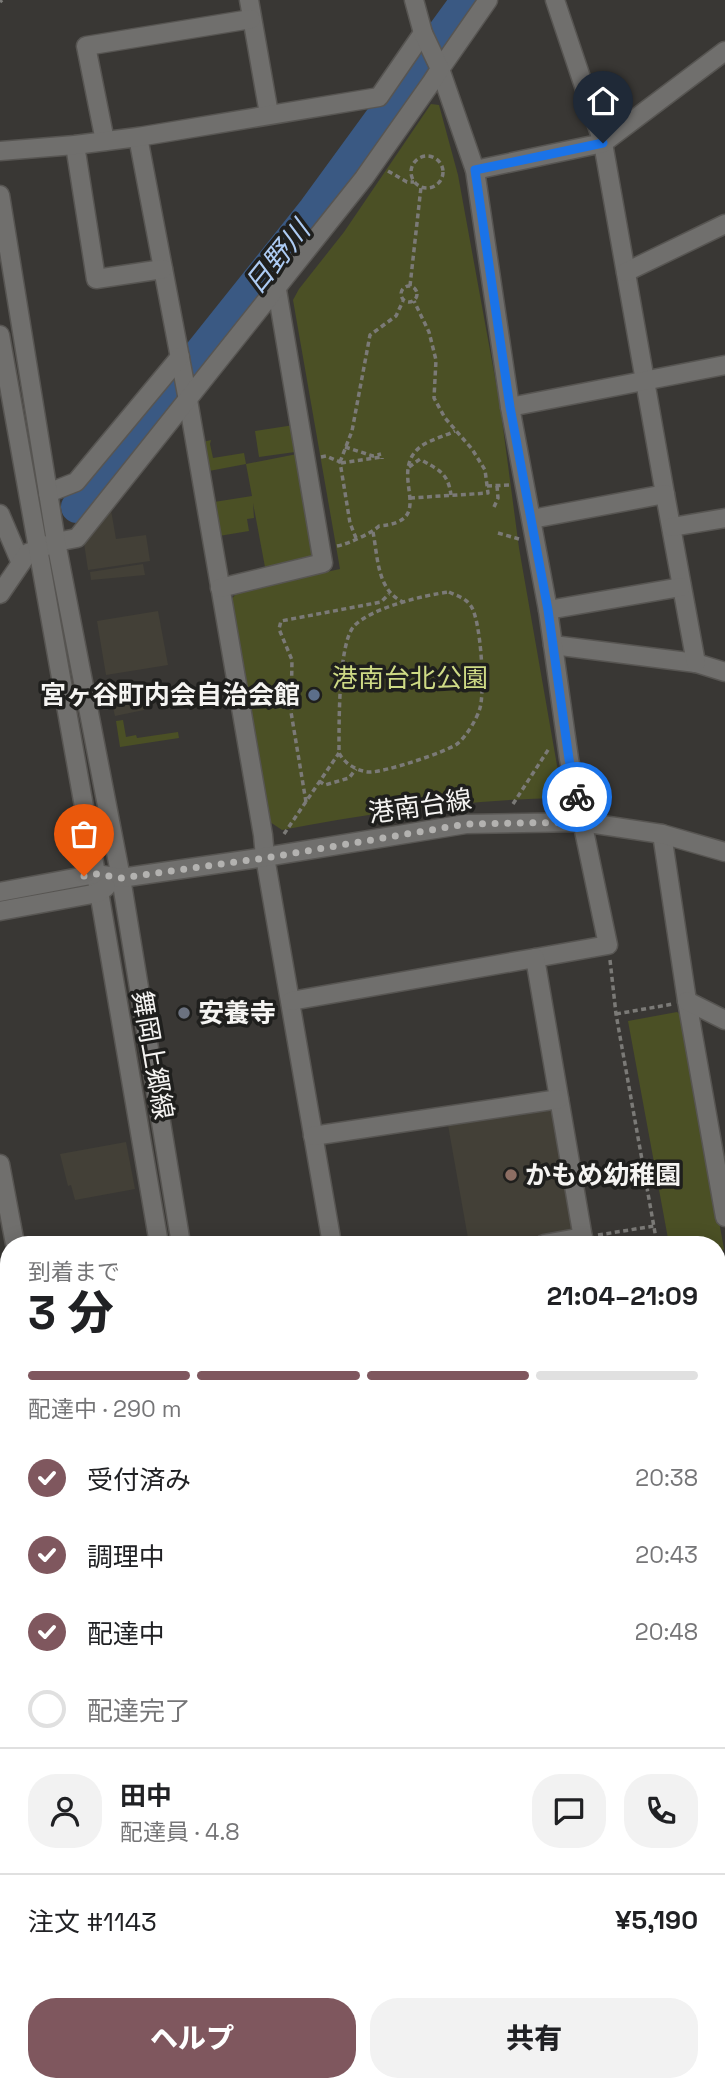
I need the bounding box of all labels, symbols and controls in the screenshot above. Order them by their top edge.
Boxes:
pin [573,71,633,143]
icon: home [584,82,622,120]
water label: 日野川 [237,211,319,301]
park label: 港南台北公園 [332,661,488,695]
place label: 宮ヶ谷町内会自治会館 [40,678,300,712]
marker: 宮ヶ谷町内会自治会館 [306,687,322,703]
courier [542,762,612,832]
icon: bike [558,778,596,816]
street label: 港南台線 [366,782,474,830]
pin [54,804,114,876]
icon: bag [65,815,103,853]
street label: 舞岡上郷線 [125,988,181,1122]
place label: 安養寺 [198,996,276,1030]
marker: 安養寺 [176,1005,192,1021]
place label: かもめ幼稚園 [525,1158,681,1192]
marker: かもめ幼稚園 [503,1167,519,1183]
text: 到着まで [28,1257,120,1287]
text: 21:04–21:09 [547,1279,698,1313]
text: 3 分 [28,1284,114,1342]
text: 配達中 · 290 m [28,1394,181,1424]
icon: check [28,1459,66,1497]
text: 受付済み [87,1463,191,1497]
text: 20:38 [635,1463,698,1493]
icon: check [28,1536,66,1574]
text: 調理中 [87,1540,165,1574]
text: 20:43 [635,1540,698,1570]
icon: check [28,1613,66,1651]
text: 配達中 [87,1617,165,1651]
text: 20:48 [635,1617,698,1647]
text: 配達完了 [87,1694,191,1728]
button: person [28,1774,102,1848]
button: chat [532,1774,606,1848]
button: phone [624,1774,698,1848]
text: 田中 [120,1779,172,1813]
text: 配達員 · 4.8 [120,1817,240,1847]
text: ¥5,190 [615,1903,698,1937]
text: 注文 #1143 [28,1905,157,1939]
button: ヘルプ [28,1998,356,2078]
button: 共有 [370,1998,698,2078]

